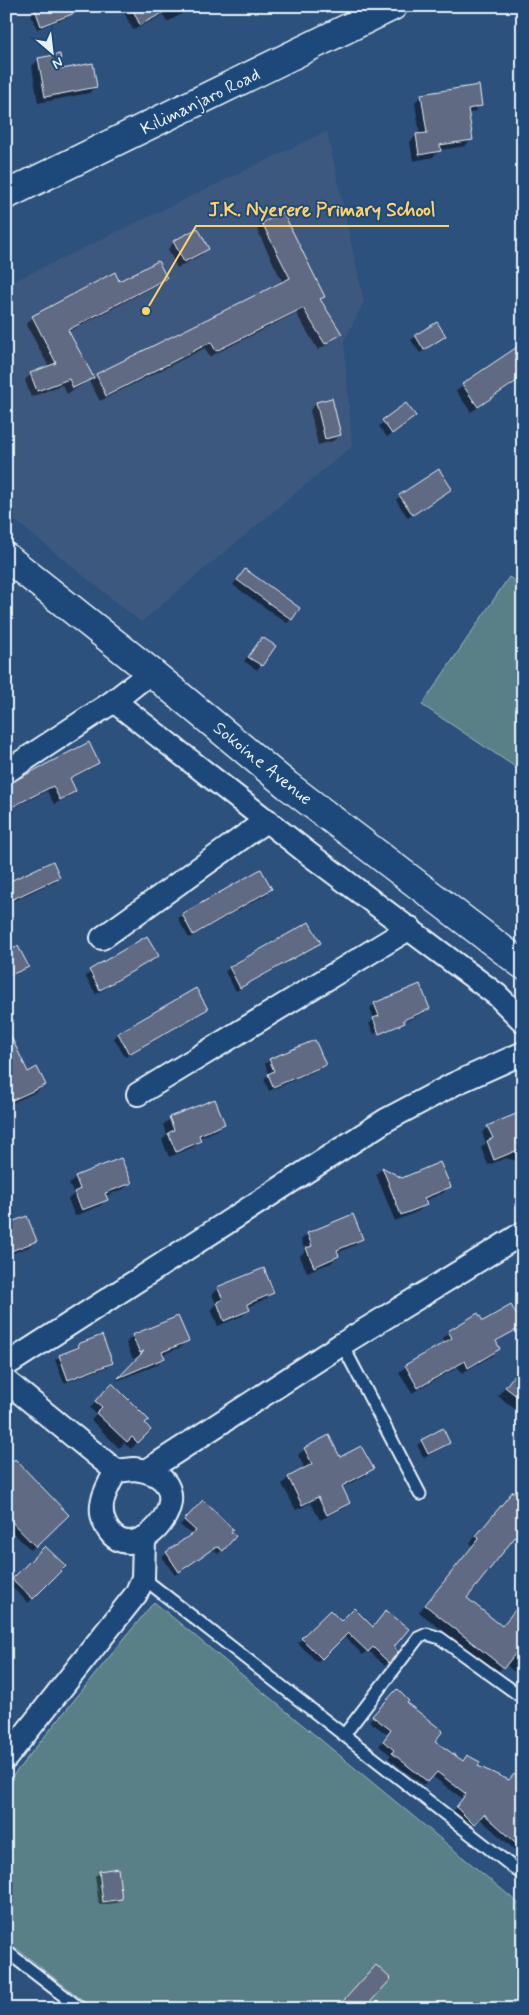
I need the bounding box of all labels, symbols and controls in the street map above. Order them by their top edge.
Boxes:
north arrow [28,28,78,78]
text: N [49,52,66,73]
street label: Kilimanjaro Road [137,63,264,141]
callout: J.K. Nyerere Primary School [196,192,449,226]
text: J.K. Nyerere Primary School [209,198,436,223]
street label: Sokoine Avenue [208,716,317,811]

